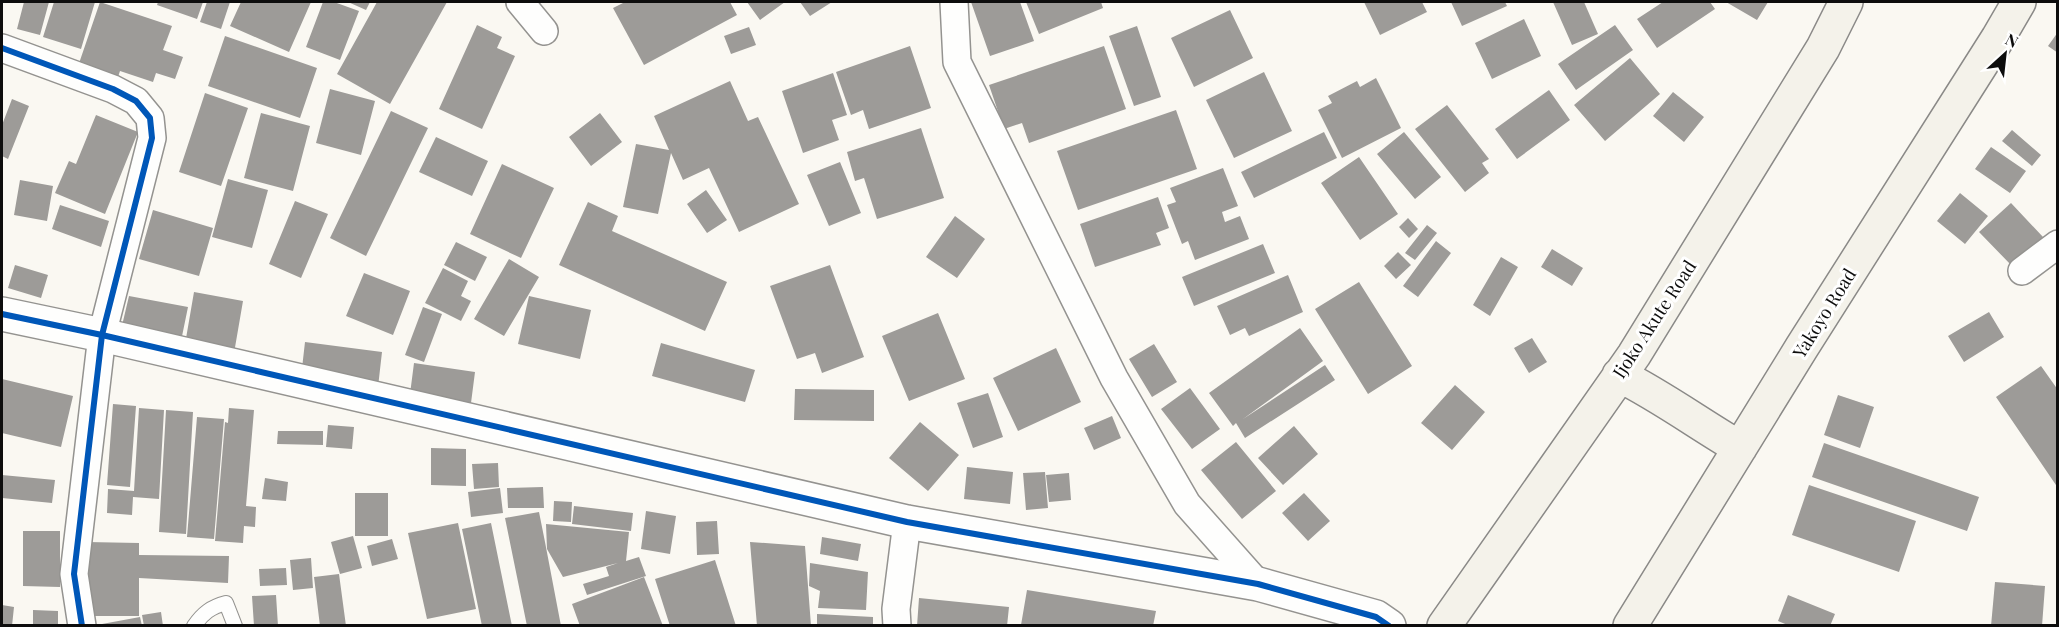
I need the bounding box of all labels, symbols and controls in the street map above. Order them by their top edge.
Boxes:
north arrow [1975,24,2035,84]
text: N [2002,28,2022,52]
street label: Ijoko Akute Road [1607,255,1701,383]
street label: Yakoyo Road [1786,263,1861,363]

